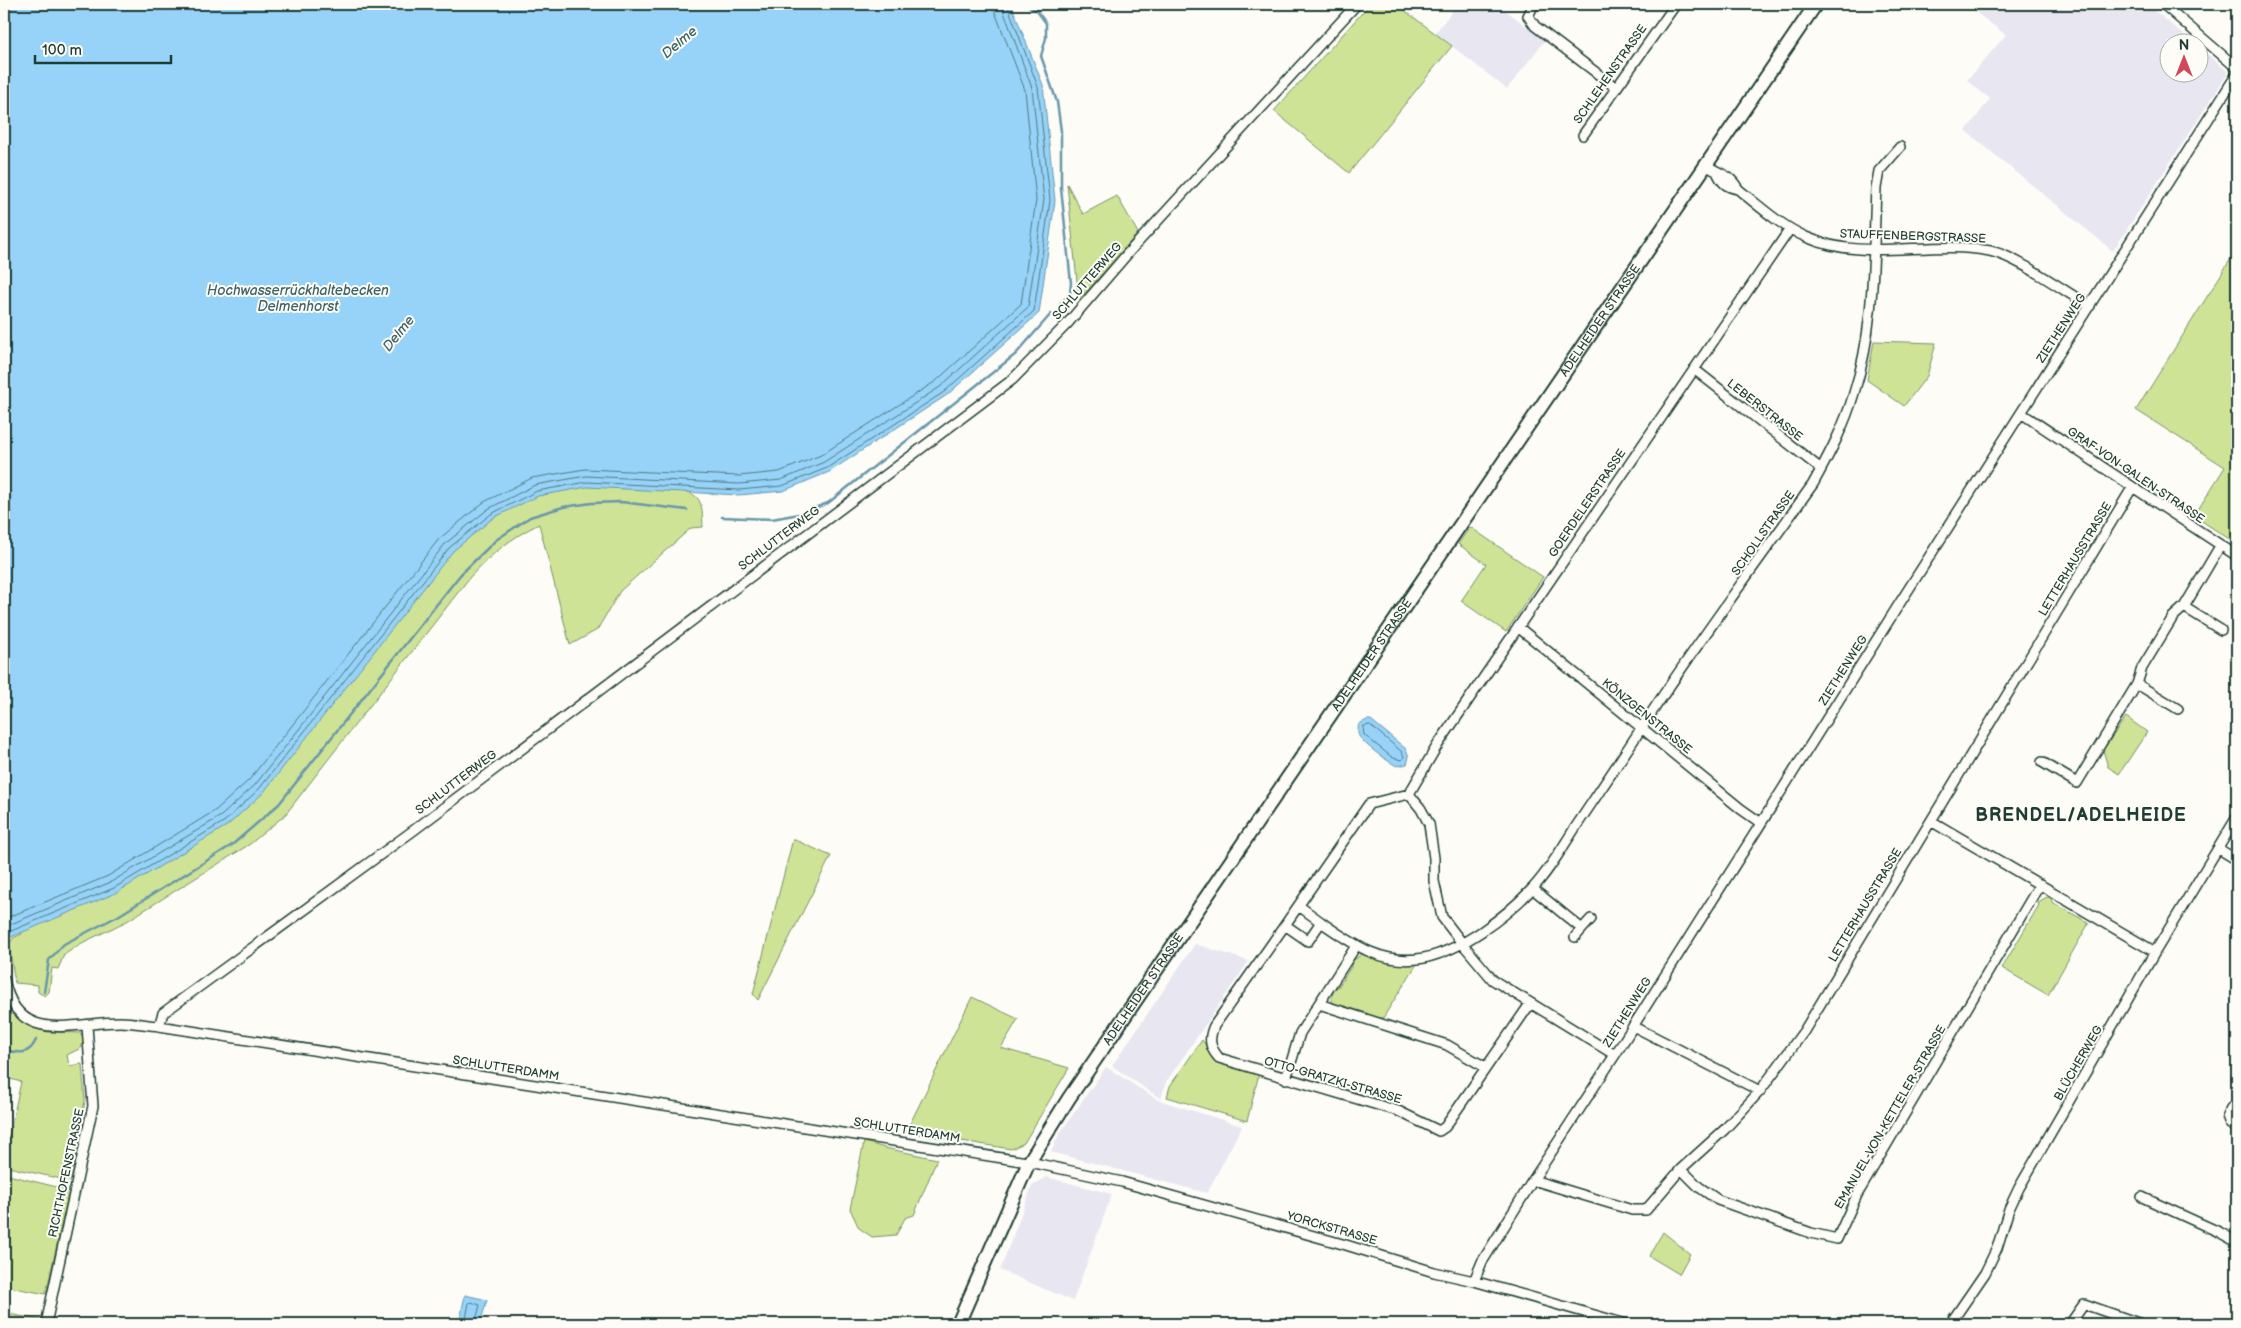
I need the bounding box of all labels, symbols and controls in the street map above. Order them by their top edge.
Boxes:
street label: SCHLEHENSTRASSE [1571,22,1650,127]
water label: Delme [658,23,701,62]
scale bar [35,32,171,64]
north arrow [2158,32,2208,82]
text: N [2179,37,2189,54]
text: 100 m [42,41,82,60]
street label: STAUFFENBERGSTRASSE [1840,226,1986,247]
street label: SCHLUTTERWEG [1050,239,1125,323]
street label: ADELHEIDER STRASSE [1557,262,1644,379]
water label: Hochwasserrückhaltebecken Delmenhorst [207,282,389,315]
street label: ZIETHENWEG [2033,291,2089,367]
water label: Delme [379,312,418,355]
street label: LEBERSTRASSE [1724,376,1806,445]
street label: GRAF-VON-GALEN-STRASSE [2064,424,2207,527]
street label: GOERDELERSTRASSE [1546,446,1629,560]
street label: SCHOLLSTRASSE [1729,488,1798,579]
street label: LETTERHAUSSTRASSE [2035,500,2115,619]
street label: SCHLUTTERWEG [736,503,823,574]
street label: ADELHEIDER STRASSE [1329,596,1416,714]
street label: ZIETHENWEG [1815,632,1871,709]
street label: KÖNZGENSTRASSE [1599,675,1695,757]
street label: SCHLUTTERWEG [413,747,500,818]
district label: BRENDEL/ADELHEIDE [1975,805,2187,826]
street label: LETTERHAUSSTRASSE [1825,846,1905,965]
street label: ADELHEIDER STRASSE [1100,931,1187,1048]
street label: ZIETHENWEG [1599,974,1655,1051]
street label: EMANUEL-VON-KETTELER-STRASSE [1831,1023,1949,1212]
street label: BLÜCHERWEG [2050,1023,2106,1103]
street label: SCHLUTTERDAMM [452,1053,560,1084]
street label: OTTO-GRATZKI-STRASSE [1262,1054,1403,1107]
street label: RICHTHOFENSTRASSE [46,1107,87,1239]
street label: SCHLUTTERDAMM [853,1115,961,1146]
street label: YORCKSTRASSE [1284,1208,1379,1249]

